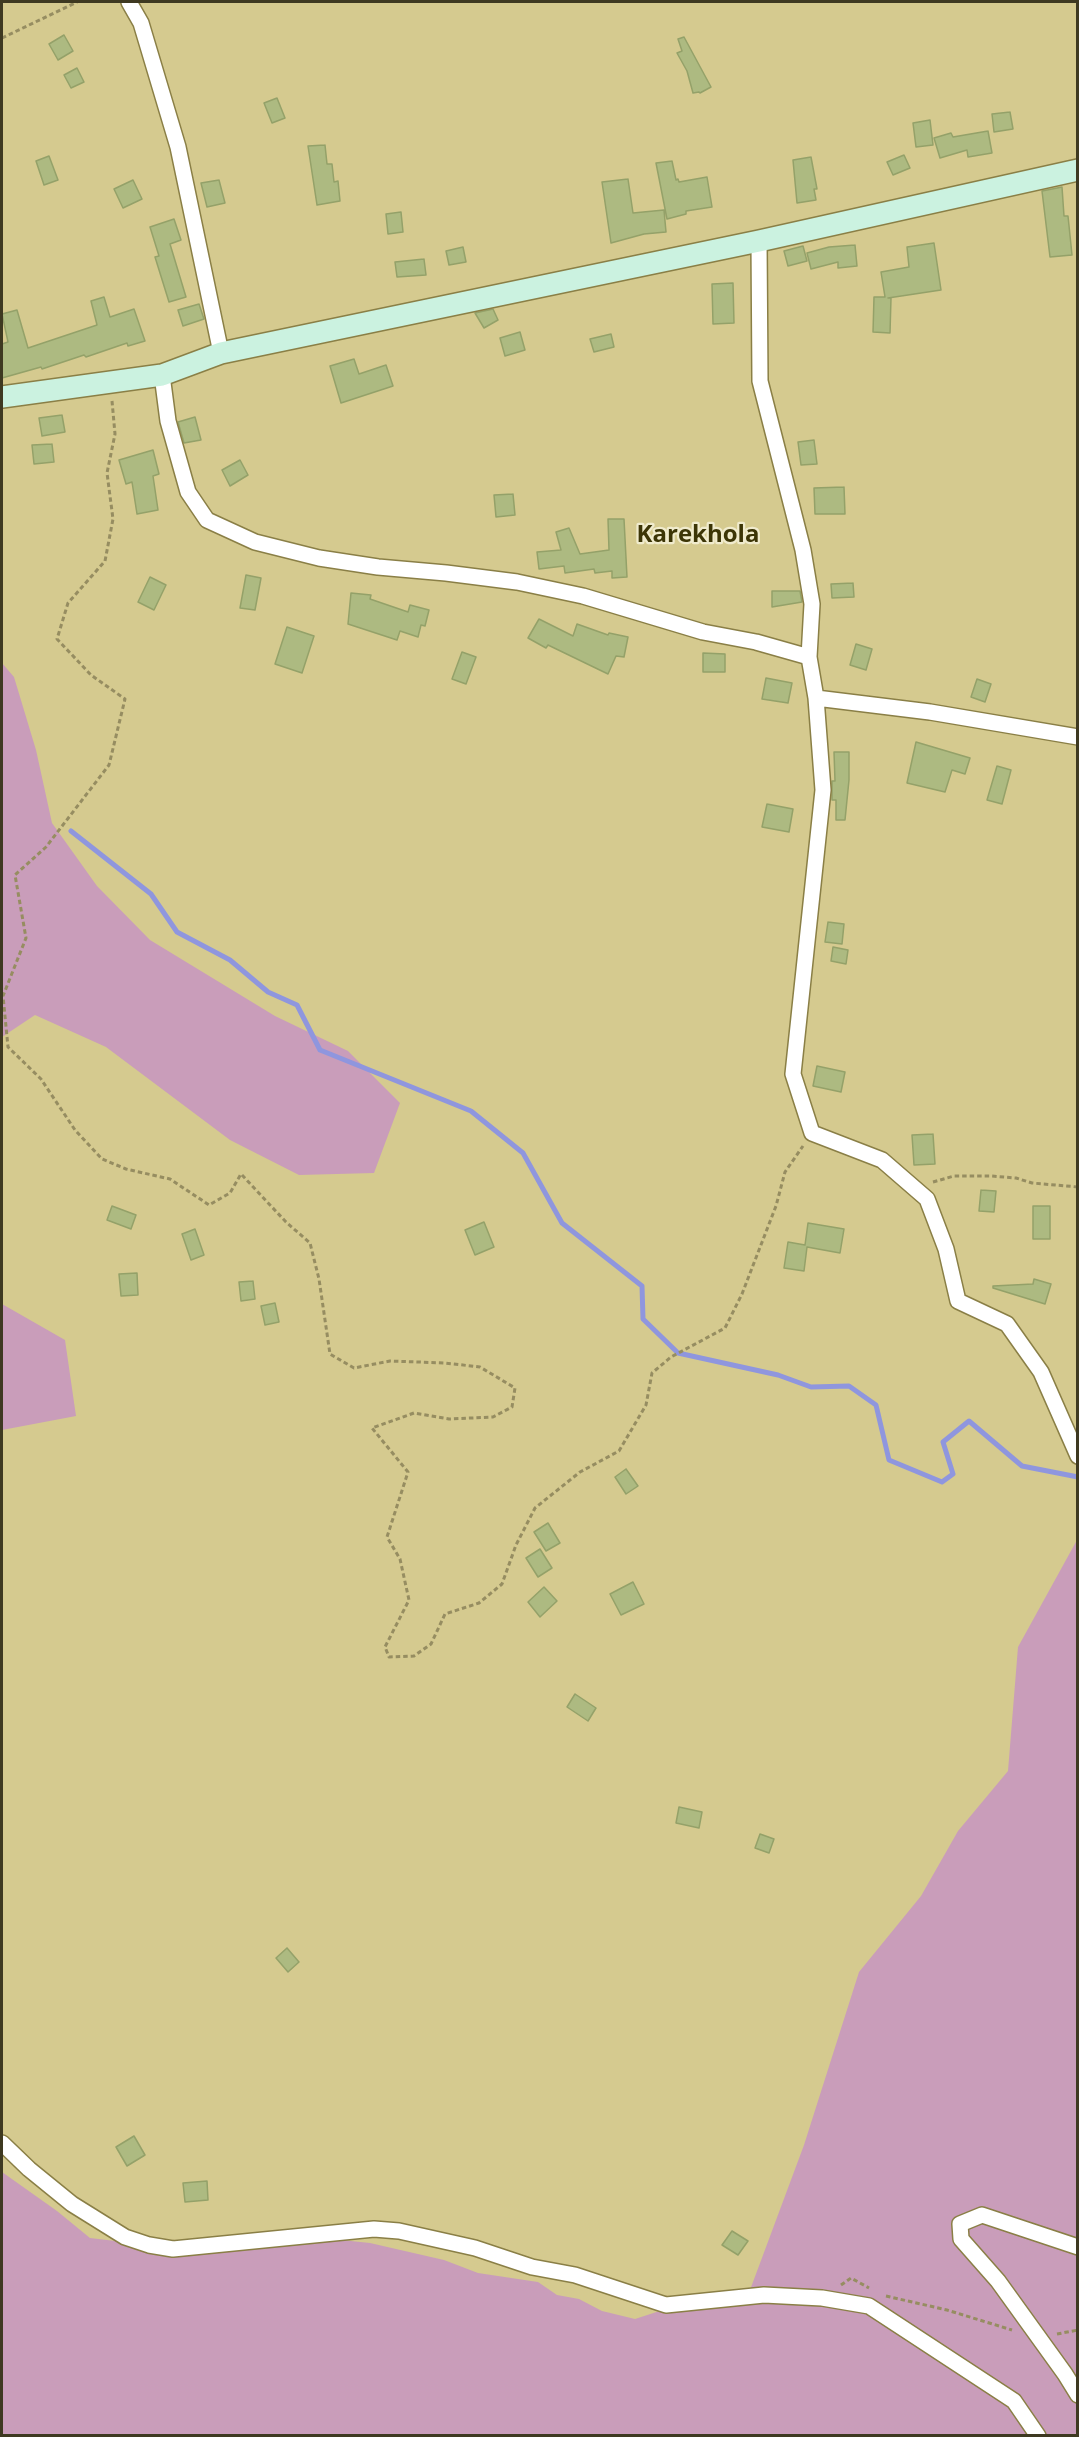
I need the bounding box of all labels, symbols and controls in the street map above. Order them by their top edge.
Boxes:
district label: Karekhola [637,521,759,549]

